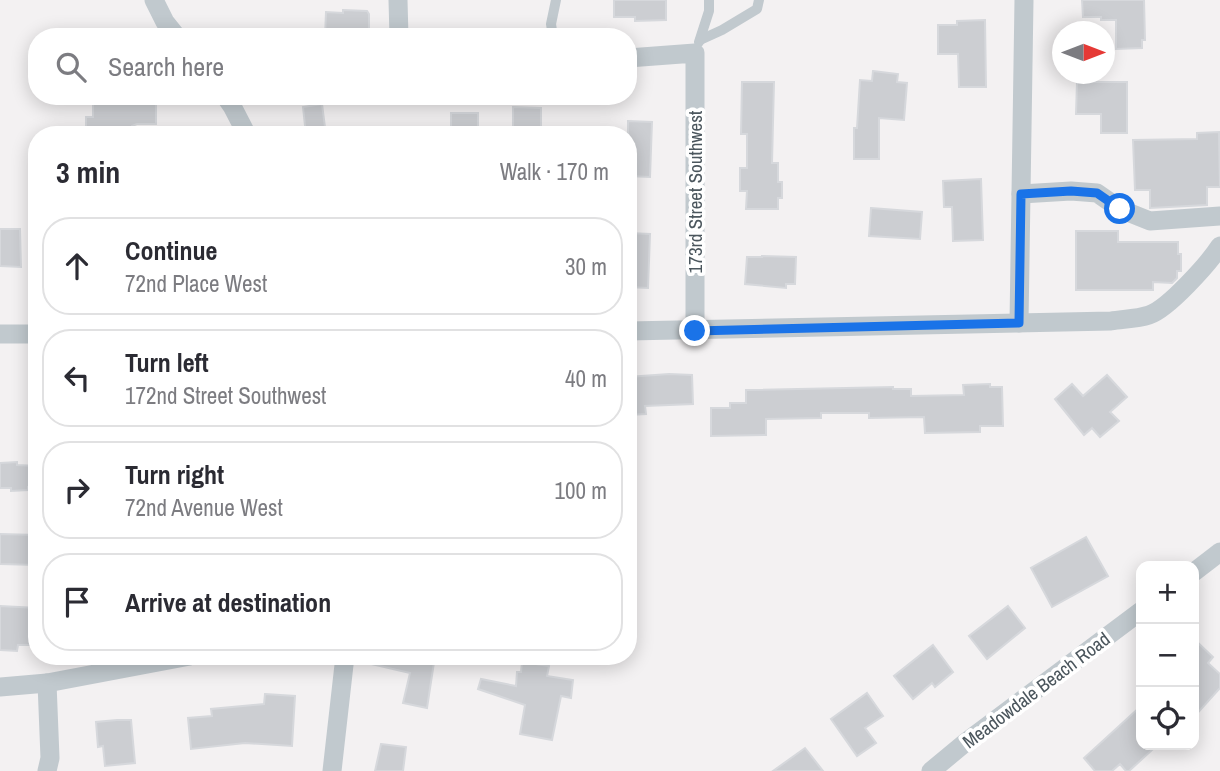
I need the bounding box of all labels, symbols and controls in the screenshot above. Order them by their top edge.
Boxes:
north arrow [1052,21,1115,84]
search box [28,28,637,105]
icon: search [52,48,90,86]
text: Search here [108,49,224,84]
street label: 173rd Street Southwest [682,110,708,273]
text: 3 min [56,152,120,192]
text: Walk · 170 m [500,156,609,187]
route start [1104,193,1135,224]
text: Continue [125,233,217,268]
icon: ahead [58,247,96,285]
text: 30 m [565,251,607,282]
text: 72nd Place West [125,268,267,299]
route end [679,315,710,346]
text: Turn left [125,345,209,380]
icon: left [58,359,96,397]
text: 40 m [565,363,607,394]
text: 172nd Street Southwest [125,380,326,411]
text: Turn right [125,457,224,492]
icon: right [58,471,96,509]
text: 100 m [555,475,607,506]
text: 72nd Avenue West [125,492,283,523]
map controls [1136,561,1199,750]
button: + [1136,561,1199,624]
icon: arrive [58,583,96,621]
text: Arrive at destination [125,585,331,620]
button: − [1136,624,1199,687]
street label: Meadowdale Beach Road [957,626,1115,754]
button: locate [1136,687,1199,750]

